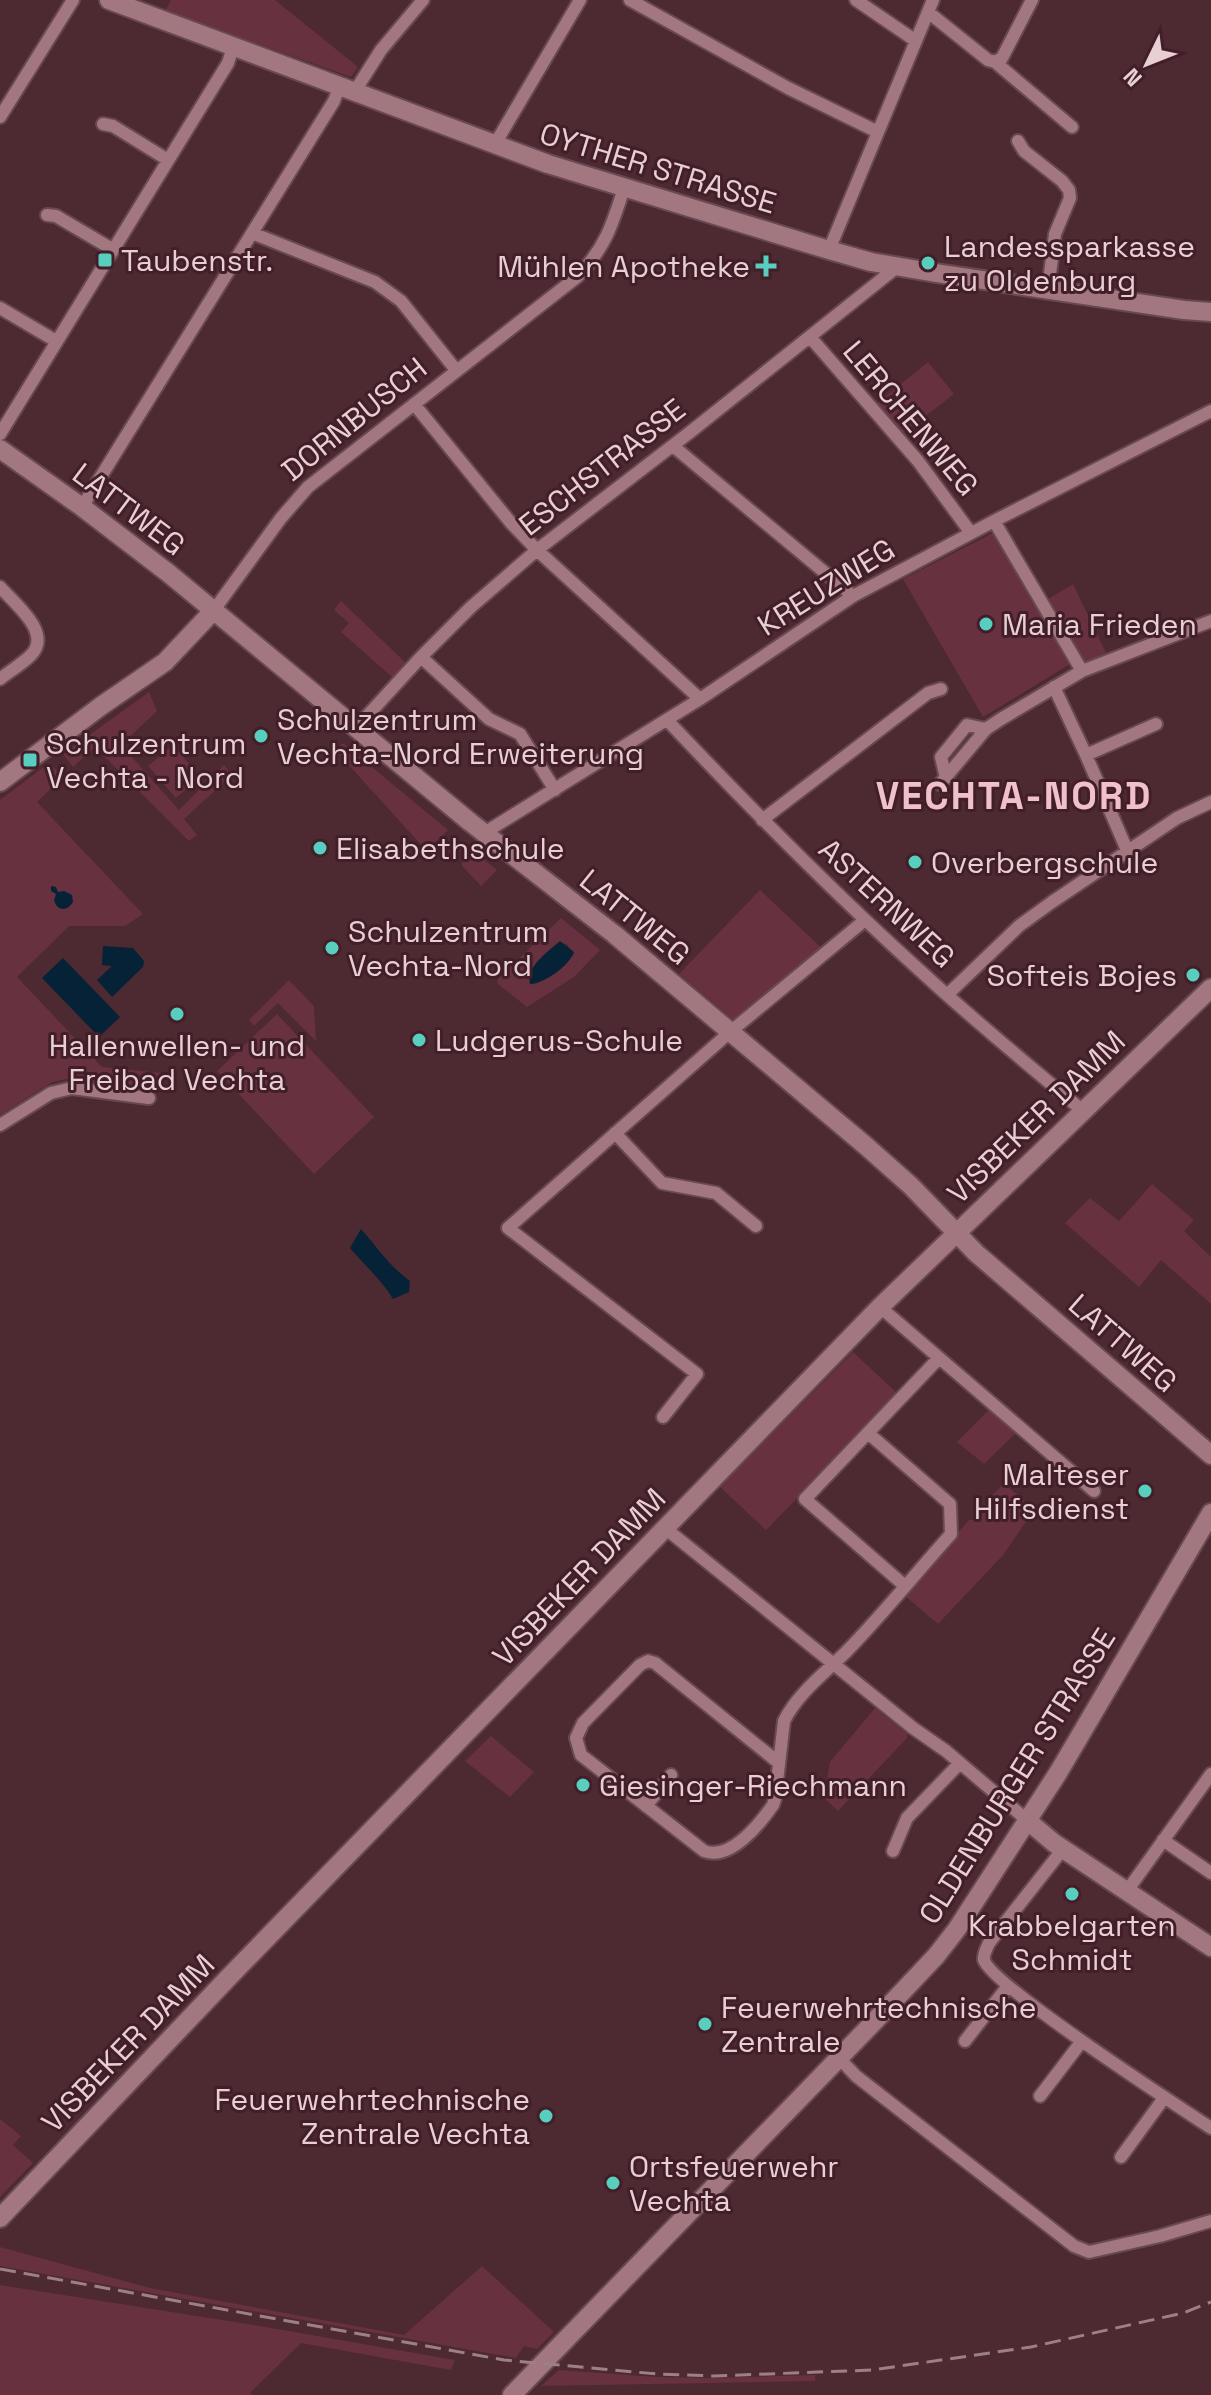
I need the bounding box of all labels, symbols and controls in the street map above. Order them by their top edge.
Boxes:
north arrow [1107,24,1187,104]
text: N [1117,63,1148,93]
street label: OYTHER STRASSE [535,114,781,222]
place label: Landessparkasse zu Oldenburg [944,227,1195,300]
place label: Taubenstr. [121,241,273,280]
place label: Mühlen Apotheke [497,247,750,286]
marker: Taubenstr. [96,251,114,269]
marker: Landessparkasse zu Oldenburg [919,254,937,272]
marker: Mühlen Apotheke [757,257,775,275]
street label: LERCHENWEG [835,332,987,504]
street label: DORNBUSCH [273,348,435,490]
street label: ESCHSTRASSE [511,390,693,544]
street label: LATTWEG [65,454,193,564]
street label: KREUZWEG [750,530,902,644]
place label: Maria Frieden [1002,605,1197,644]
marker: Maria Frieden [977,615,995,633]
place label: Schulzentrum Vechta-Nord Erweiterung [277,700,644,773]
place label: Schulzentrum Vechta - Nord [46,724,246,797]
marker: Schulzentrum Vechta-Nord Erweiterung [252,727,270,745]
marker: Schulzentrum Vechta - Nord [21,751,39,769]
district label: VECHTA-NORD [876,772,1152,820]
place label: Elisabethschule [336,829,565,868]
street label: ASTERNWEG [811,830,963,976]
marker: Elisabethschule [311,839,329,857]
place label: Overbergschule [931,843,1158,882]
marker: Overbergschule [906,853,924,871]
street label: LATTWEG [572,861,698,973]
place label: Schulzentrum Vechta-Nord [348,912,548,985]
marker: Schulzentrum Vechta-Nord [323,939,341,957]
place label: Softeis Bojes [987,956,1177,995]
marker: Softeis Bojes [1184,966,1202,984]
marker: Hallenwellen- und Freibad Vechta [168,1005,186,1023]
place label: Ludgerus-Schule [435,1021,683,1060]
street label: VISBEKER DAMM [939,1022,1133,1212]
place label: Hallenwellen- und Freibad Vechta [49,1026,305,1099]
marker: Ludgerus-Schule [410,1031,428,1049]
street label: LATTWEG [1061,1285,1185,1401]
place label: Malteser Hilfsdienst [974,1455,1129,1528]
street label: VISBEKER DAMM [484,1480,674,1674]
marker: Malteser Hilfsdienst [1136,1482,1154,1500]
street label: OLDENBURGER STRASSE [910,1621,1124,1931]
place label: Giesinger-Riechmann [599,1766,907,1805]
marker: Giesinger-Riechmann [574,1776,592,1794]
marker: Krabbelgarten Schmidt [1063,1885,1081,1903]
place label: Krabbelgarten Schmidt [968,1906,1176,1979]
street label: VISBEKER DAMM [33,1946,223,2140]
place label: Feuerwehrtechnische Zentrale [721,1988,1036,2061]
marker: Feuerwehrtechnische Zentrale [696,2015,714,2033]
place label: Feuerwehrtechnische Zentrale Vechta [215,2080,530,2153]
marker: Feuerwehrtechnische Zentrale Vechta [537,2107,555,2125]
place label: Ortsfeuerwehr Vechta [629,2147,839,2220]
marker: Ortsfeuerwehr Vechta [604,2174,622,2192]

